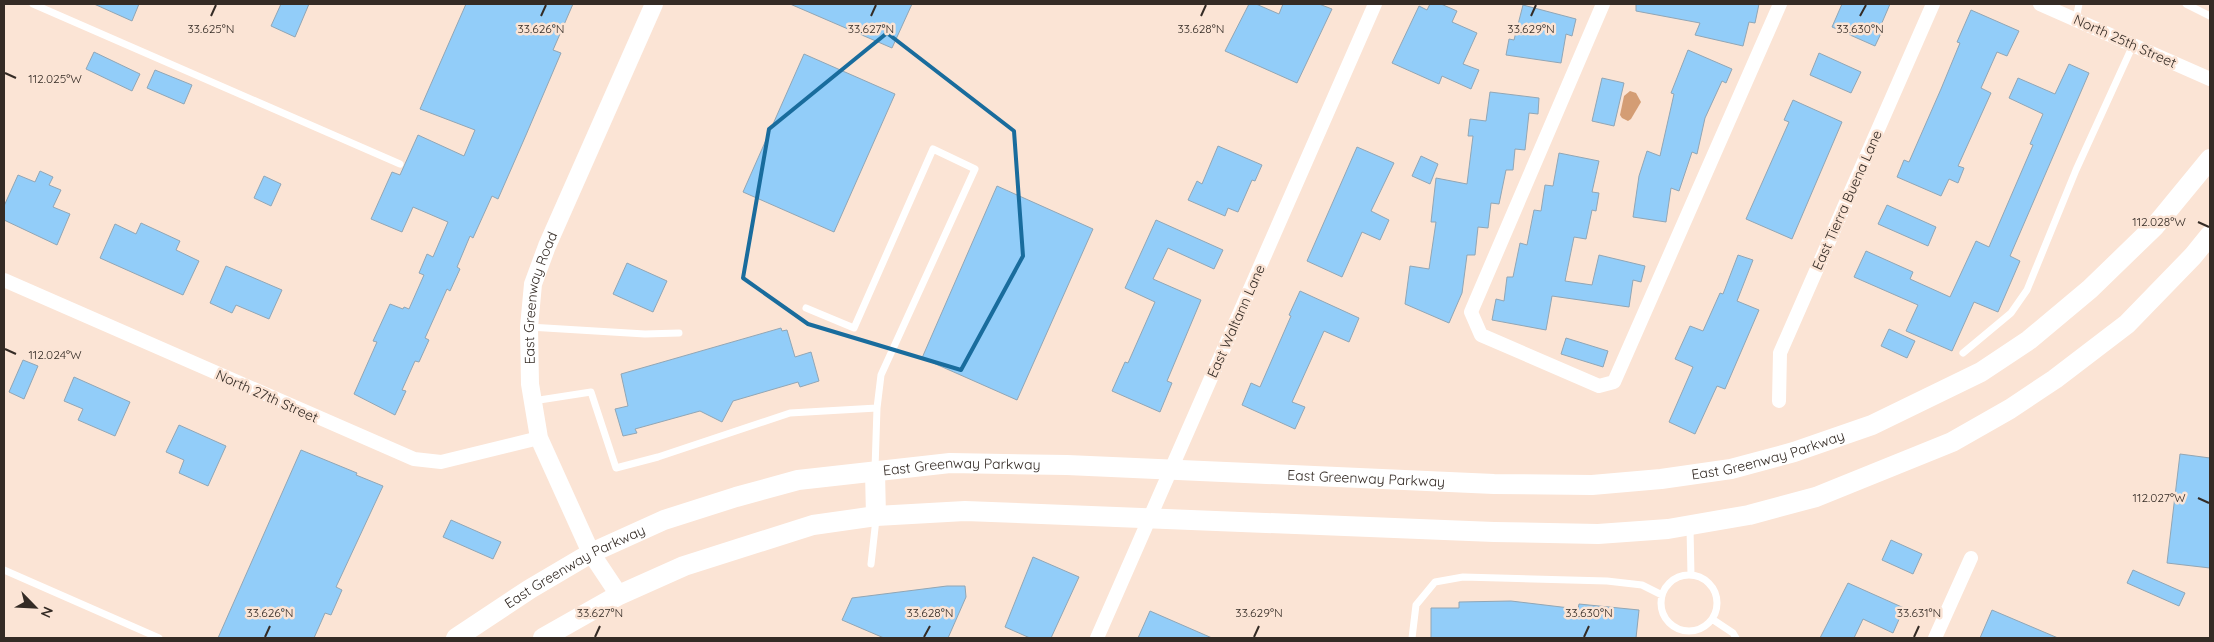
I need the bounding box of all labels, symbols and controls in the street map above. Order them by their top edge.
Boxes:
street label: North 25th Street [2071,10,2179,72]
text: 33.625°N [187,21,235,36]
text: 33.626°N [517,21,565,36]
text: 33.627°N [848,21,894,36]
text: 33.628°N [1177,21,1225,36]
text: 33.629°N [1507,21,1555,36]
text: 33.630°N [1836,21,1884,36]
text: 112.025°W [28,71,82,86]
street label: East Tierra Buena Lane [1808,127,1886,273]
text: 112.028°W [2132,214,2186,229]
street label: East Greenway Road [520,229,561,365]
street label: East Waltann Lane [1203,262,1269,380]
text: 112.024°W [28,347,82,362]
street label: North 27th Street [213,365,321,427]
street label: East Greenway Parkway [1690,426,1847,484]
street label: East Greenway Parkway [882,454,1041,479]
street label: East Greenway Parkway [1287,466,1445,491]
text: 112.027°W [2133,490,2186,505]
street label: East Greenway Parkway [501,521,648,612]
north arrow [10,582,60,632]
text: N [37,604,57,621]
text: 33.626°N [246,605,294,620]
text: 33.627°N [577,605,623,620]
text: 33.628°N [906,605,954,620]
text: 33.629°N [1235,605,1283,620]
text: 33.630°N [1565,605,1613,620]
text: 33.631°N [1897,605,1941,620]

